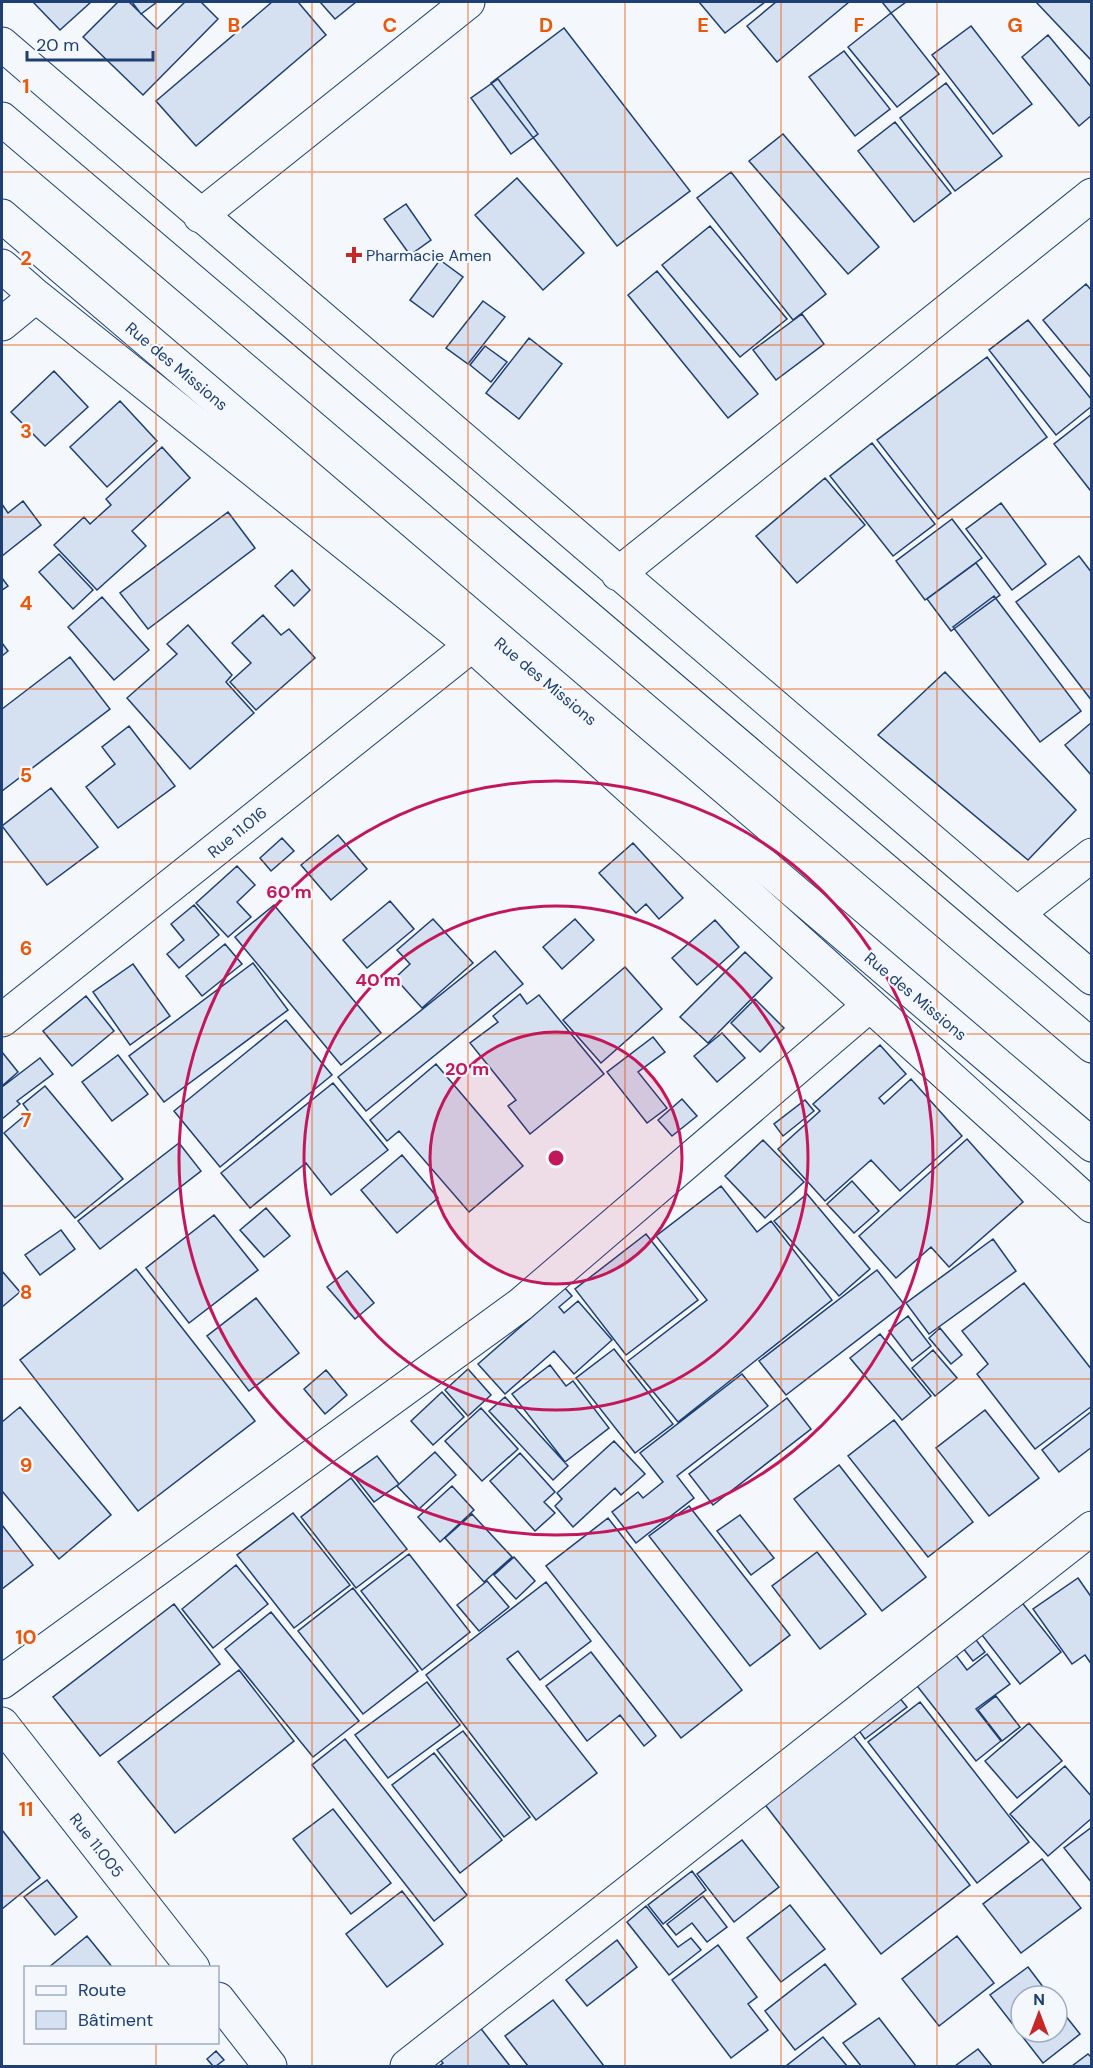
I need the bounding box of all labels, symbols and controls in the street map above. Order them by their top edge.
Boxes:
text: B [228,12,240,38]
text: C [383,12,397,38]
text: D [539,12,553,38]
text: E [697,12,709,38]
text: F [853,12,865,38]
text: G [1007,12,1023,38]
scale bar [27,24,153,62]
text: 20 m [36,33,79,57]
text: 1 [22,73,30,99]
text: 2 [20,245,32,271]
place label: Pharmacie Amen [366,245,492,266]
marker: Pharmacie Amen [347,248,361,262]
street label: Rue des Missions [121,317,232,415]
text: 3 [20,418,32,444]
text: 4 [20,590,33,616]
street label: Rue des Missions [490,632,601,730]
text: 5 [20,762,32,788]
street label: Rue 11.016 [203,802,271,863]
text: 60 m [266,880,312,904]
text: 6 [20,935,32,961]
street label: Rue des Missions [860,947,971,1045]
text: 40 m [355,968,401,992]
text: 20 m [445,1057,489,1081]
text: 7 [21,1107,32,1133]
centre of rings [546,1148,566,1168]
text: 8 [20,1279,32,1305]
text: 9 [20,1452,32,1478]
text: 10 [15,1624,37,1650]
text: 11 [19,1796,33,1822]
street label: Rue 11.005 [65,1809,128,1882]
legend [24,1966,219,2044]
text: Route [78,1978,126,2002]
north arrow [1009,1984,1069,2044]
text: N [1033,1989,1045,2010]
text: Bâtiment [78,2008,153,2032]

